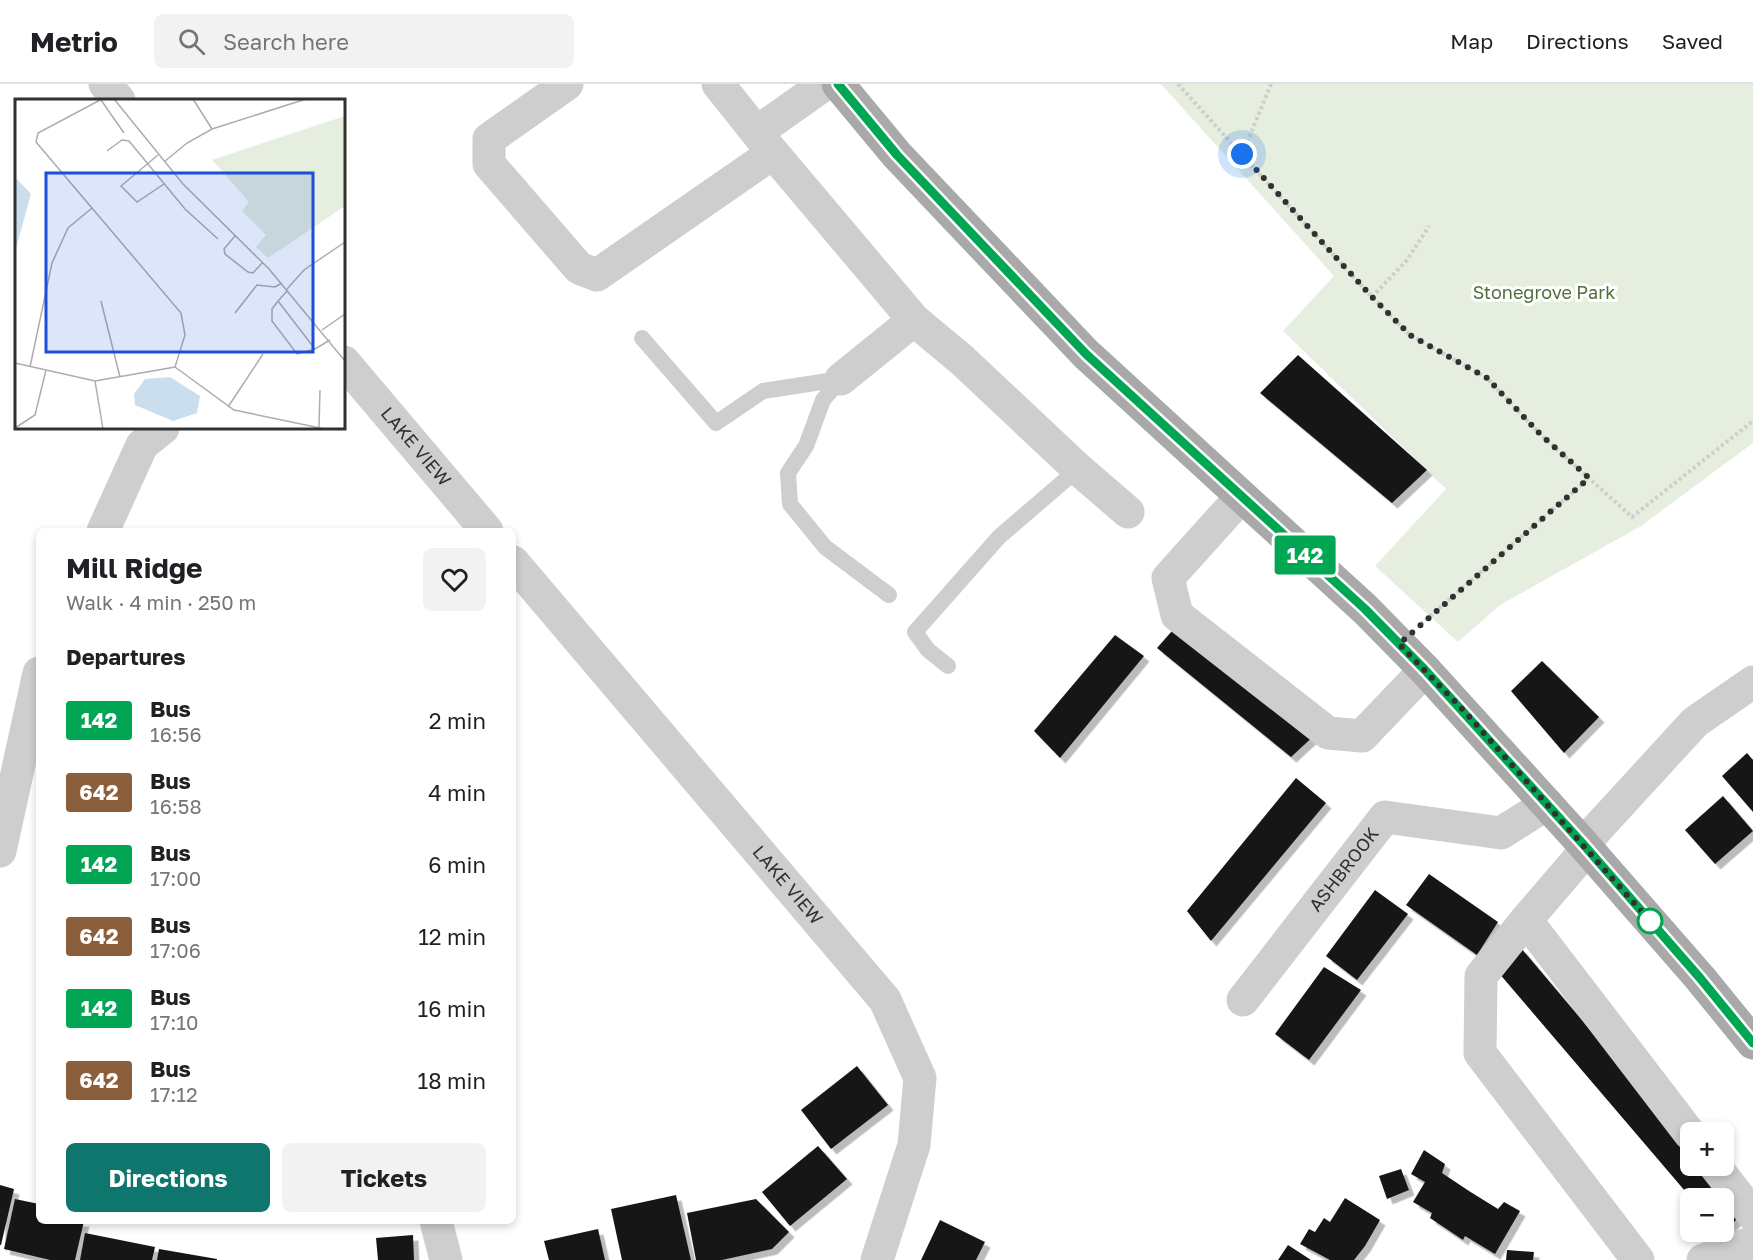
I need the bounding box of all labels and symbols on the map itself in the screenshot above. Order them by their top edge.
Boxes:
inset map [15,99,345,429]
your location [1227,139,1257,169]
park label: Stonegrove Park [1473,281,1615,303]
street label: LAKE VIEW [377,402,456,490]
line badge: 142 [1270,536,1340,574]
street label: ASHBROOK [1304,823,1383,915]
street label: LAKE VIEW [749,841,828,929]
unlabelled marker [1637,908,1663,934]

